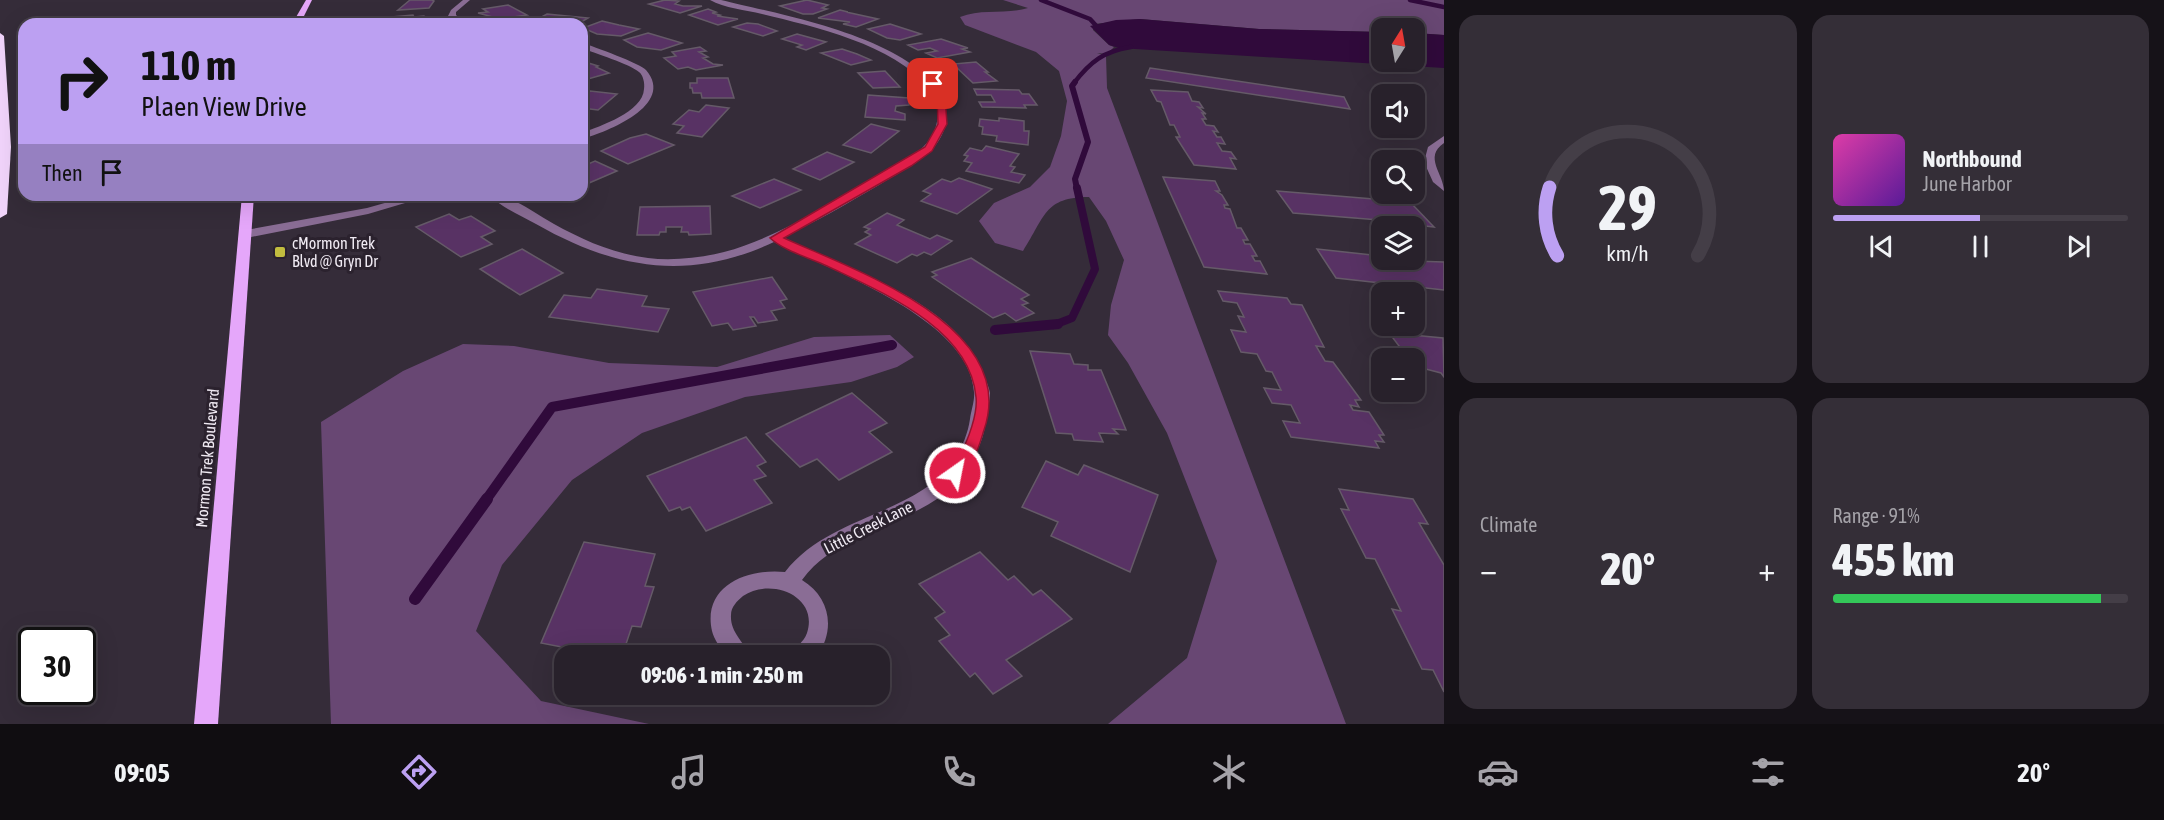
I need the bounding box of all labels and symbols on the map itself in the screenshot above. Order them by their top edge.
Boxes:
north arrow [1371,18,1425,72]
pin [907,58,958,109]
place label: cMormon Trek Blvd @ Gryn Dr [292,234,378,271]
marker: cMormon Trek Blvd @ Gryn Dr [273,245,287,259]
street label: Mormon Trek Boulevard [192,388,222,528]
position arrow [923,441,987,505]
street label: Little Creek Lane [821,497,915,557]
speed limit sign: 30 [18,627,96,705]

